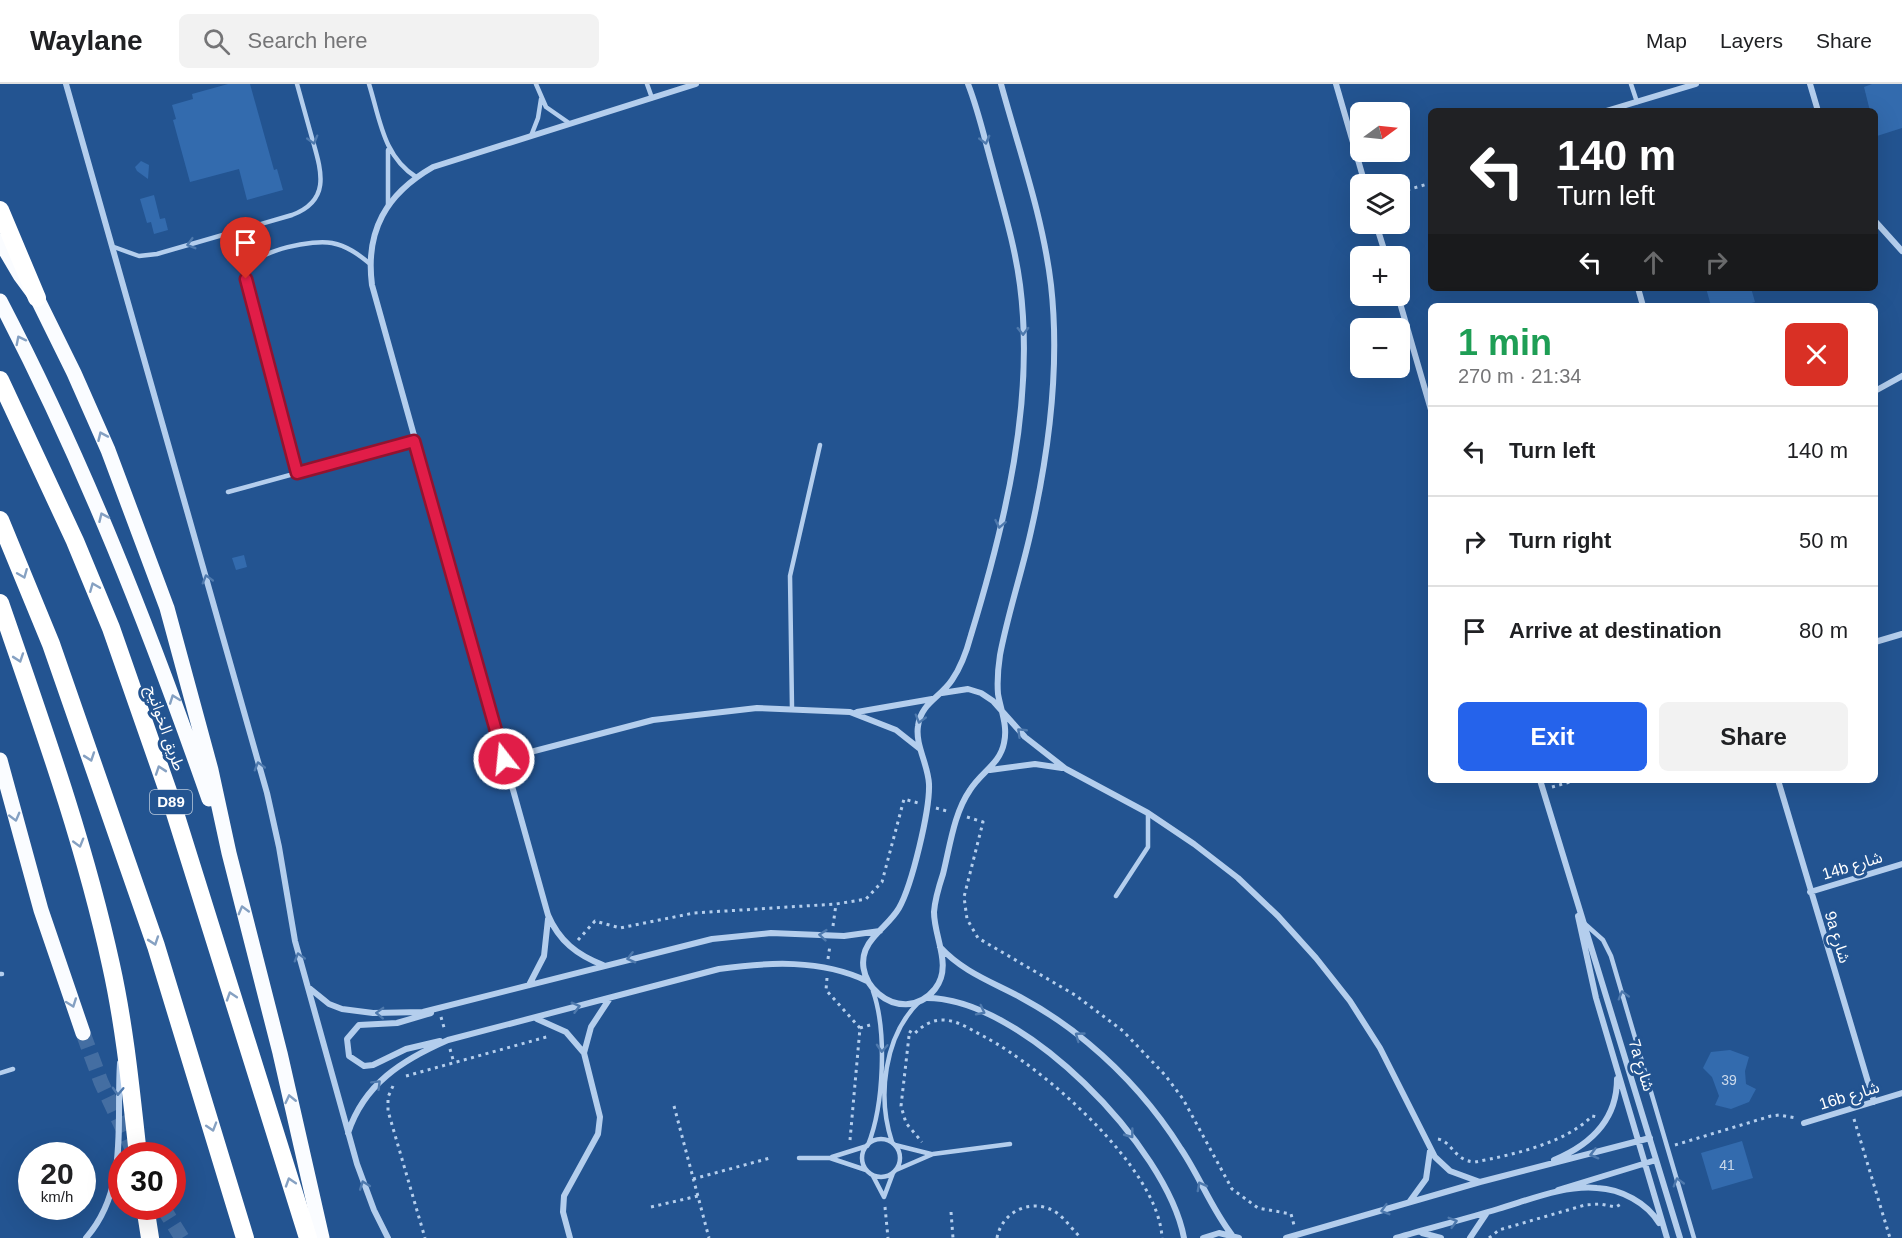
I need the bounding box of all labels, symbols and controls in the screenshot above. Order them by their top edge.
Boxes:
search box [179,14,599,68]
text: Waylane [30,25,143,56]
icon: search [200,25,233,58]
text: Search here [248,28,367,53]
text: Map [1646,29,1687,52]
text: Layers [1720,29,1783,52]
text: Share [1816,29,1872,52]
north arrow [1350,102,1410,162]
map controls [1350,102,1410,378]
icon: left [1458,132,1536,210]
text: 140 m [1557,132,1676,179]
one-way arrow [306,134,318,145]
one-way arrow [978,134,990,145]
button: layers [1350,174,1410,234]
text: Turn left [1557,181,1655,211]
pin [220,217,271,279]
icon: arrive [229,226,262,259]
one-way arrow [186,237,197,249]
button: + [1350,246,1410,306]
icon: left [1574,246,1607,279]
icon: ahead [1637,246,1670,279]
icon: right [1700,246,1733,279]
button: − [1350,318,1410,378]
text: 1 min [1458,322,1552,363]
button: close [1785,323,1848,386]
one-way arrow [1017,326,1029,335]
one-way arrow [16,336,28,347]
text: 270 m · 21:34 [1458,365,1581,387]
one-way arrow [97,431,109,442]
icon: left [1458,435,1491,468]
text: Turn left [1509,438,1595,463]
text: 140 m [1787,438,1848,463]
one-way arrow [98,512,110,523]
one-way arrow [995,519,1008,529]
icon: right [1458,525,1491,558]
text: Turn right [1509,528,1611,553]
text: 50 m [1799,528,1848,553]
one-way arrow [16,567,28,578]
one-way arrow [202,574,214,584]
one-way arrow [89,582,101,593]
icon: arrive [1458,615,1491,648]
text: Arrive at destination [1509,618,1722,643]
text: 80 m [1799,618,1848,643]
one-way arrow [11,652,24,663]
street label: طريق الخوانيج [139,683,188,774]
one-way arrow [168,694,181,704]
button: Exit [1458,702,1647,771]
button: Share [1659,702,1848,771]
one-way arrow [915,714,928,724]
position arrow [472,727,536,791]
one-way arrow [1017,728,1027,739]
one-way arrow [83,751,95,762]
one-way arrow [254,761,267,771]
one-way arrow [155,765,168,776]
road number: D89 [150,790,192,814]
one-way arrow [8,811,20,822]
one-way arrow [72,837,84,848]
street label: 14b شارع [1820,848,1886,887]
one-way arrow [238,905,251,915]
street label: 9a شارع [1818,909,1853,966]
one-way arrow [818,929,827,942]
one-way arrow [147,935,160,946]
one-way arrow [626,951,636,964]
one-way arrow [294,952,306,963]
one-way arrow [1618,990,1630,1001]
one-way arrow [226,991,239,1002]
one-way arrow [65,997,78,1008]
one-way arrow [570,1001,580,1014]
one-way arrow [975,1004,986,1016]
one-way arrow [375,1007,384,1020]
one-way arrow [1074,1032,1085,1043]
street label: 7a شارع [1622,1037,1657,1094]
one-way arrow [875,1044,888,1053]
house number: 39 [1721,1072,1737,1088]
street label: 16b شارع [1817,1078,1883,1117]
one-way arrow [371,1080,381,1091]
one-way arrow [112,1086,125,1095]
one-way arrow [285,1094,298,1104]
one-way arrow [205,1121,217,1132]
one-way arrow [1123,1128,1134,1139]
speed limit sign: 30 [108,1142,186,1220]
one-way arrow [1589,1146,1599,1159]
text: 20 [40,1157,74,1190]
house number: 41 [1719,1157,1735,1173]
one-way arrow [285,1177,297,1188]
one-way arrow [1673,1177,1685,1188]
one-way arrow [358,1180,371,1191]
one-way arrow [1197,1181,1208,1192]
text: km/h [41,1188,73,1205]
one-way arrow [1380,1203,1391,1215]
one-way arrow [1447,1217,1458,1229]

